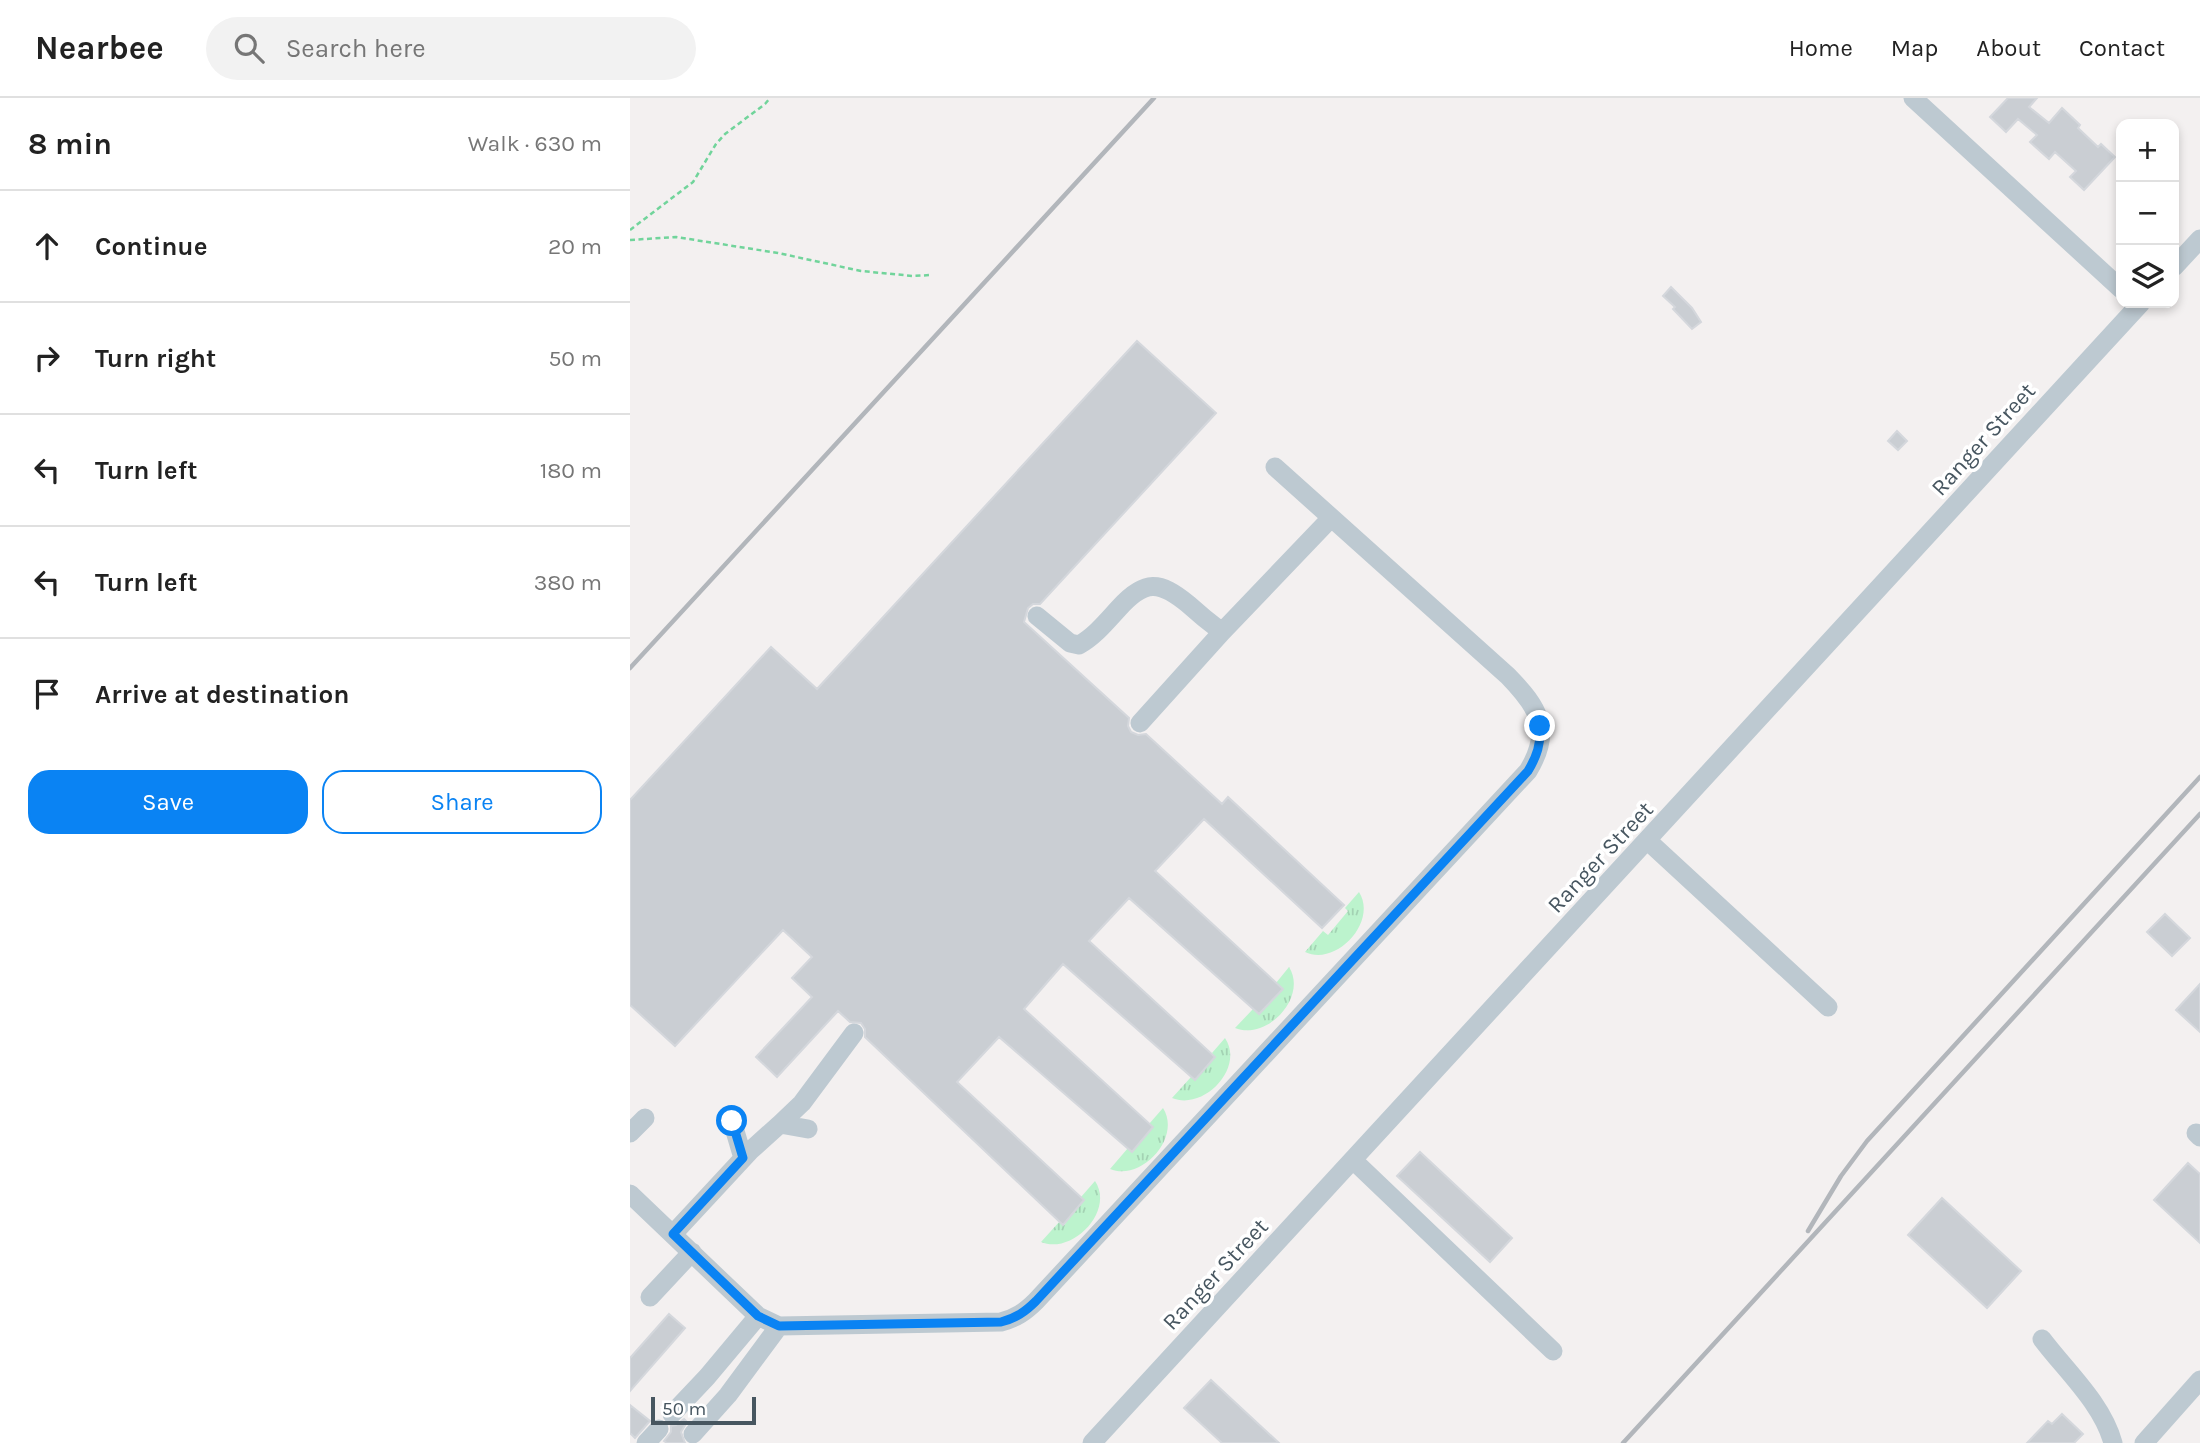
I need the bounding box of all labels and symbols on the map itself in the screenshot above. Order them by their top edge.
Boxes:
street label: Ranger Street [1926,377,2041,501]
route end [1524,710,1555,741]
street label: Ranger Street [1542,796,1659,919]
route start [716,1105,747,1136]
street label: Ranger Street [1157,1213,1274,1336]
scale bar [651,1394,756,1426]

